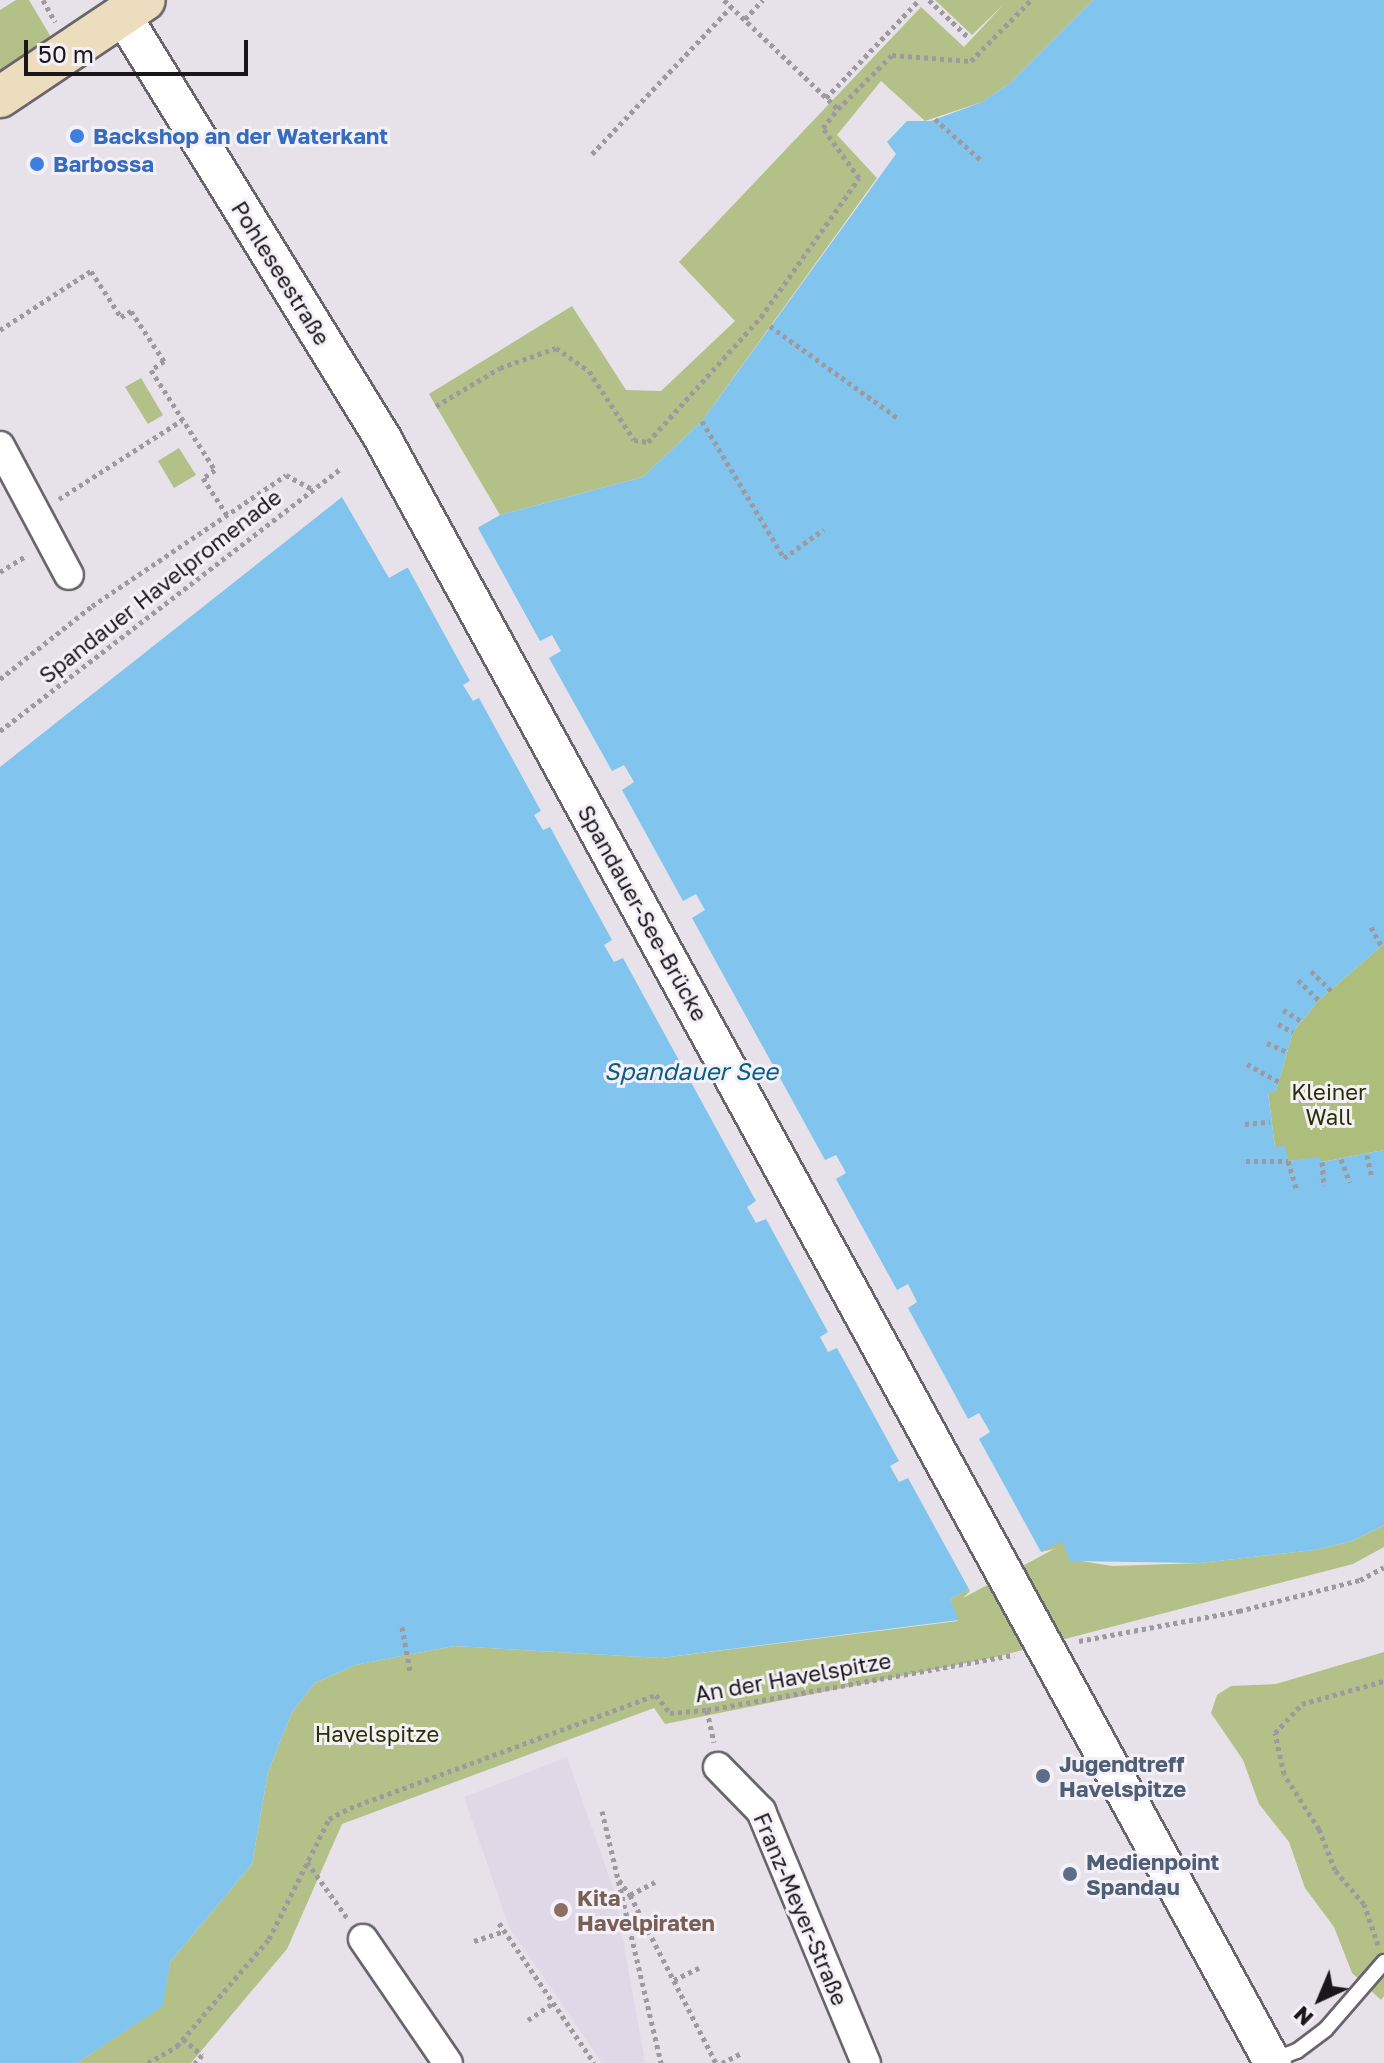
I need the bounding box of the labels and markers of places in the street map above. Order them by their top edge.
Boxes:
place label: Backshop an der Waterkant [93,123,388,149]
marker: Backshop an der Waterkant [68,127,86,145]
place label: Barbossa [53,151,154,177]
marker: Barbossa [28,155,46,173]
place label: Jugendtreff Havelspitze [1059,1750,1186,1802]
marker: Jugendtreff Havelspitze [1034,1767,1052,1785]
place label: Medienpoint Spandau [1086,1848,1219,1900]
marker: Medienpoint Spandau [1061,1865,1079,1883]
place label: Kita Havelpiraten [577,1884,715,1936]
marker: Kita Havelpiraten [552,1901,570,1919]

